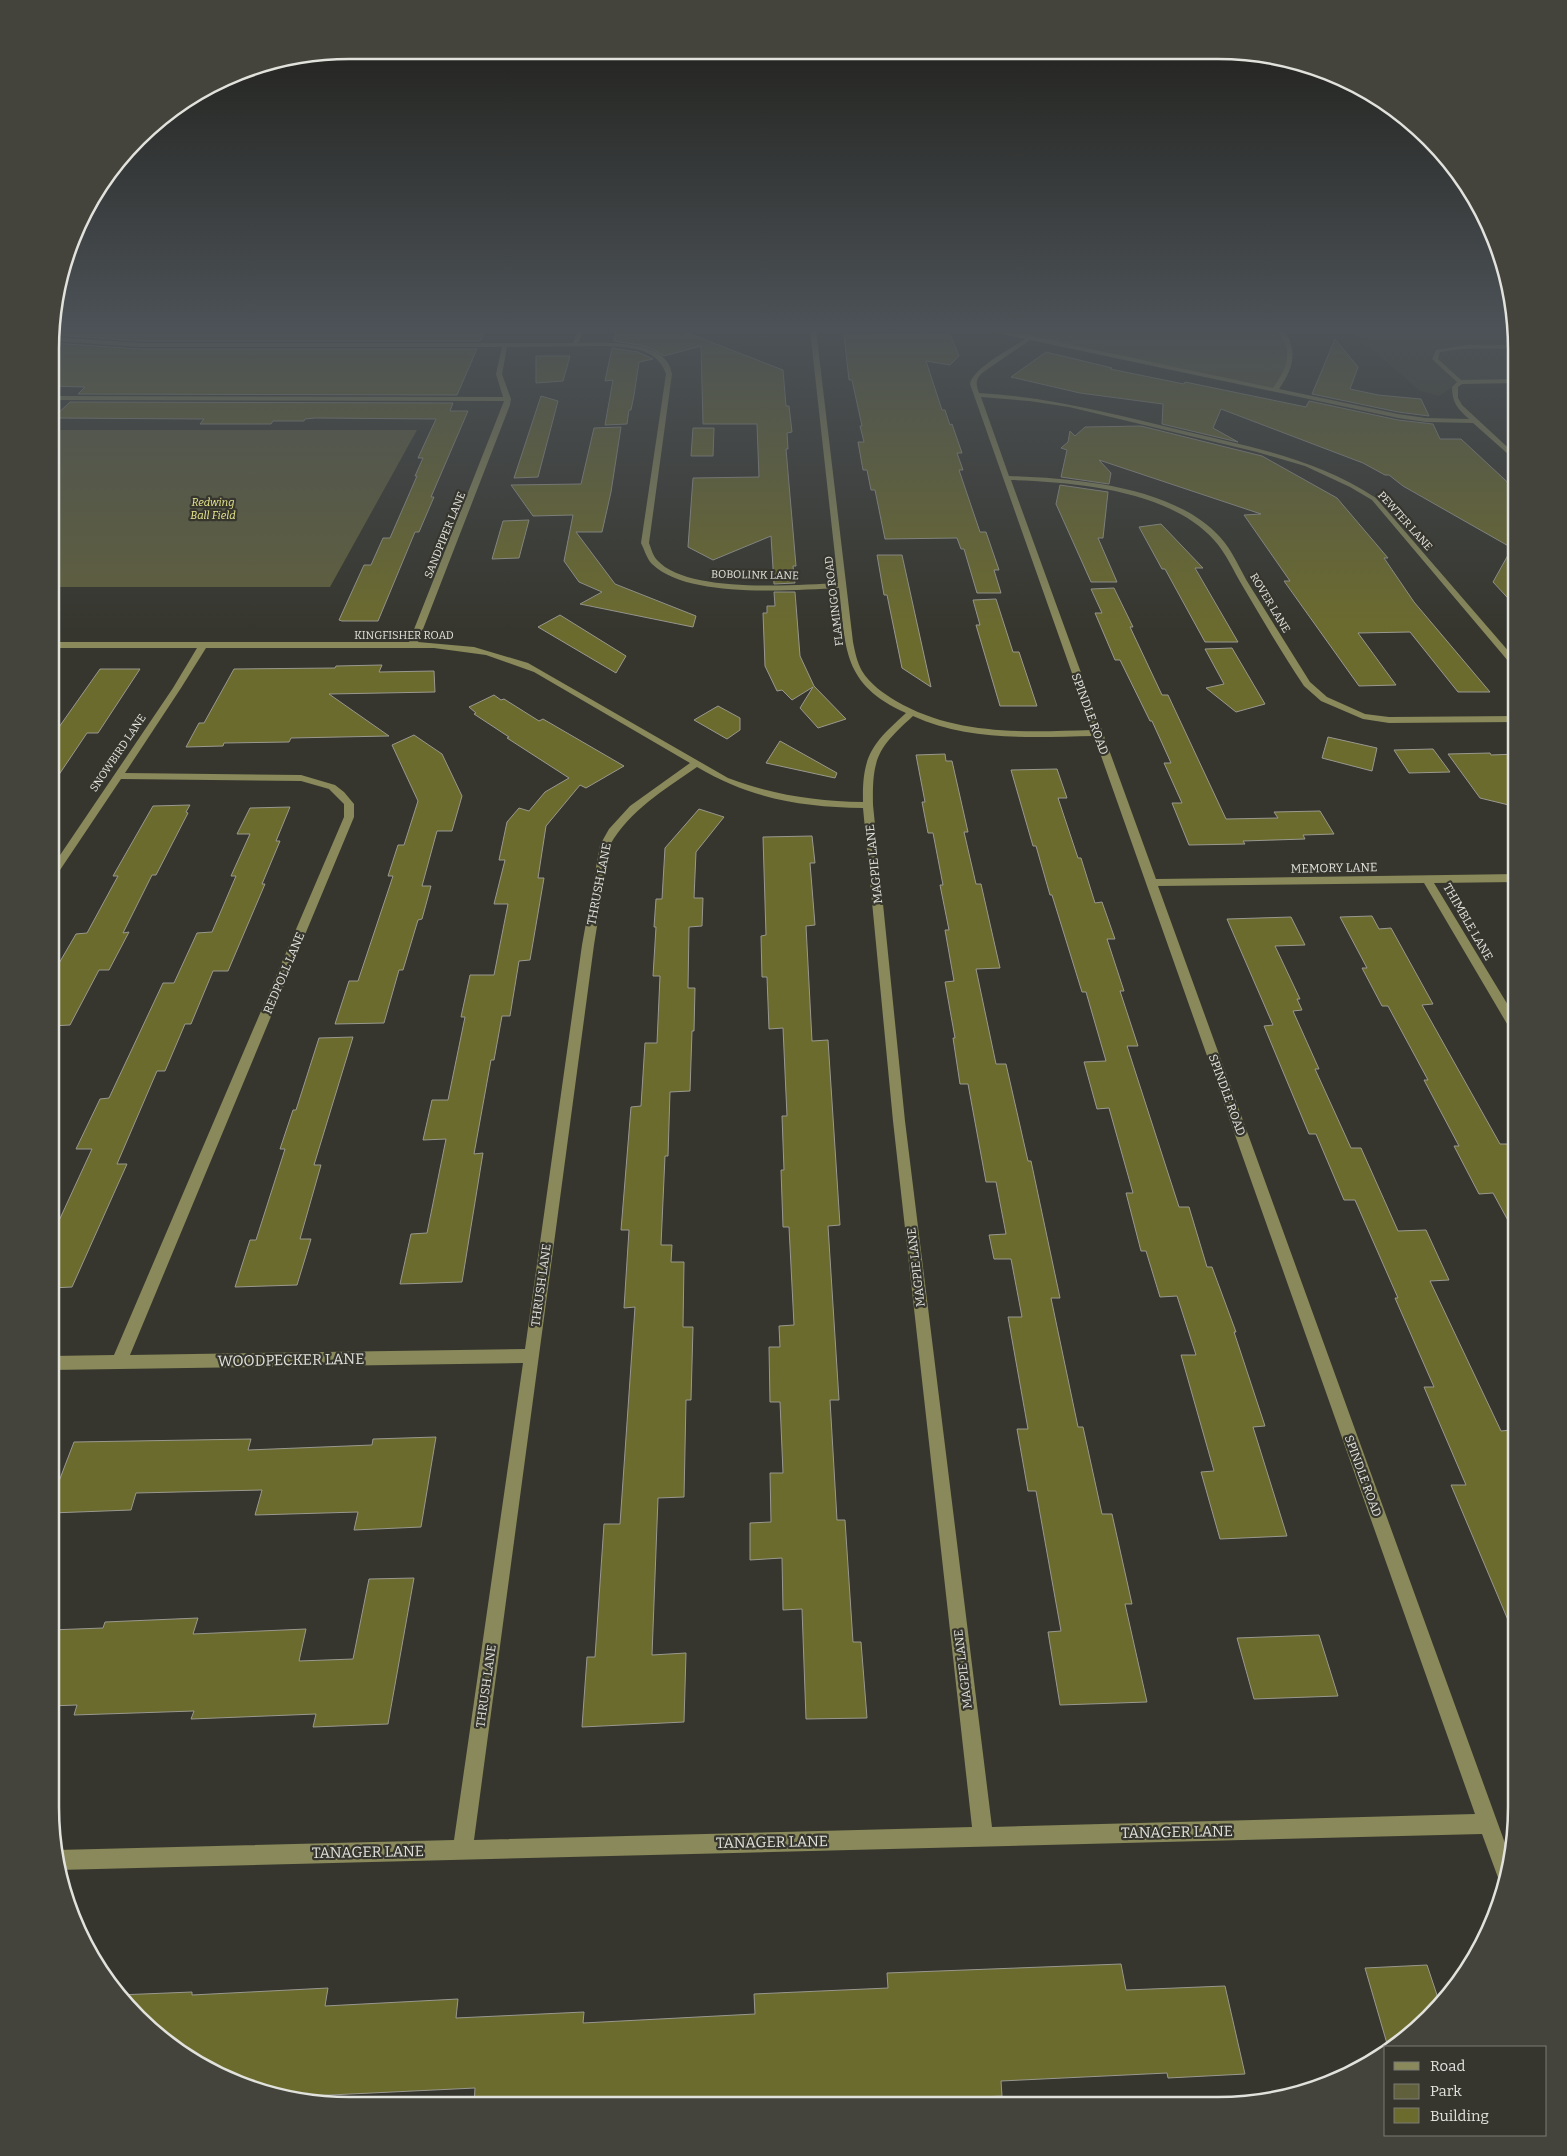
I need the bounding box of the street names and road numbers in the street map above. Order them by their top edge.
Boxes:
street label: PEWTER LANE [1375,489,1435,553]
street label: SANDPIPER LANE [422,490,468,580]
street label: FLAMINGO ROAD [822,555,846,647]
street label: BOBOLINK LANE [711,568,799,582]
street label: ROVER LANE [1247,571,1293,635]
street label: KINGFISHER ROAD [354,629,454,642]
street label: SPINDLE ROAD [1069,671,1111,757]
street label: SNOWBIRD LANE [87,712,149,794]
street label: MAGPIE LANE [863,824,885,904]
street label: THRUSH LANE [584,842,614,926]
street label: MEMORY LANE [1291,860,1377,876]
street label: THIMBLE LANE [1440,881,1496,963]
street label: REDPOLL LANE [261,930,307,1016]
street label: SPINDLE ROAD [1206,1052,1248,1138]
street label: MAGPIE LANE [904,1227,928,1307]
street label: THRUSH LANE [528,1243,554,1327]
street label: WOODPECKER LANE [217,1350,365,1370]
street label: SPINDLE ROAD [1342,1433,1384,1519]
street label: MAGPIE LANE [951,1629,975,1709]
street label: THRUSH LANE [473,1644,499,1728]
street label: TANAGER LANE [1121,1822,1233,1842]
street label: TANAGER LANE [716,1832,828,1852]
street label: TANAGER LANE [312,1842,424,1862]

